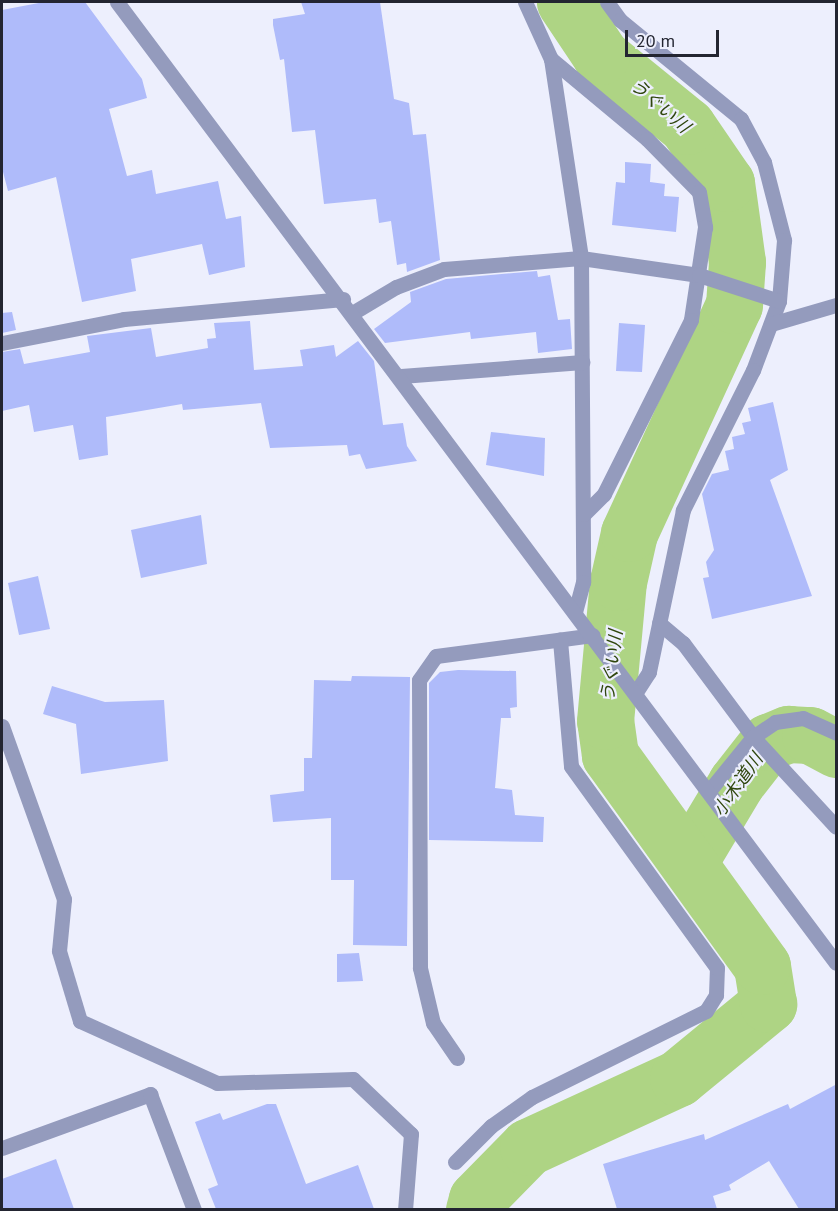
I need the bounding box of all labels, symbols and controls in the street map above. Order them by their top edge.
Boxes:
scale bar [628,18,722,56]
text: 20 m [636,29,675,52]
water label: うぐい川 [626,74,694,138]
water label: うぐい川 [597,629,627,703]
water label: 小木道川 [709,749,767,821]

